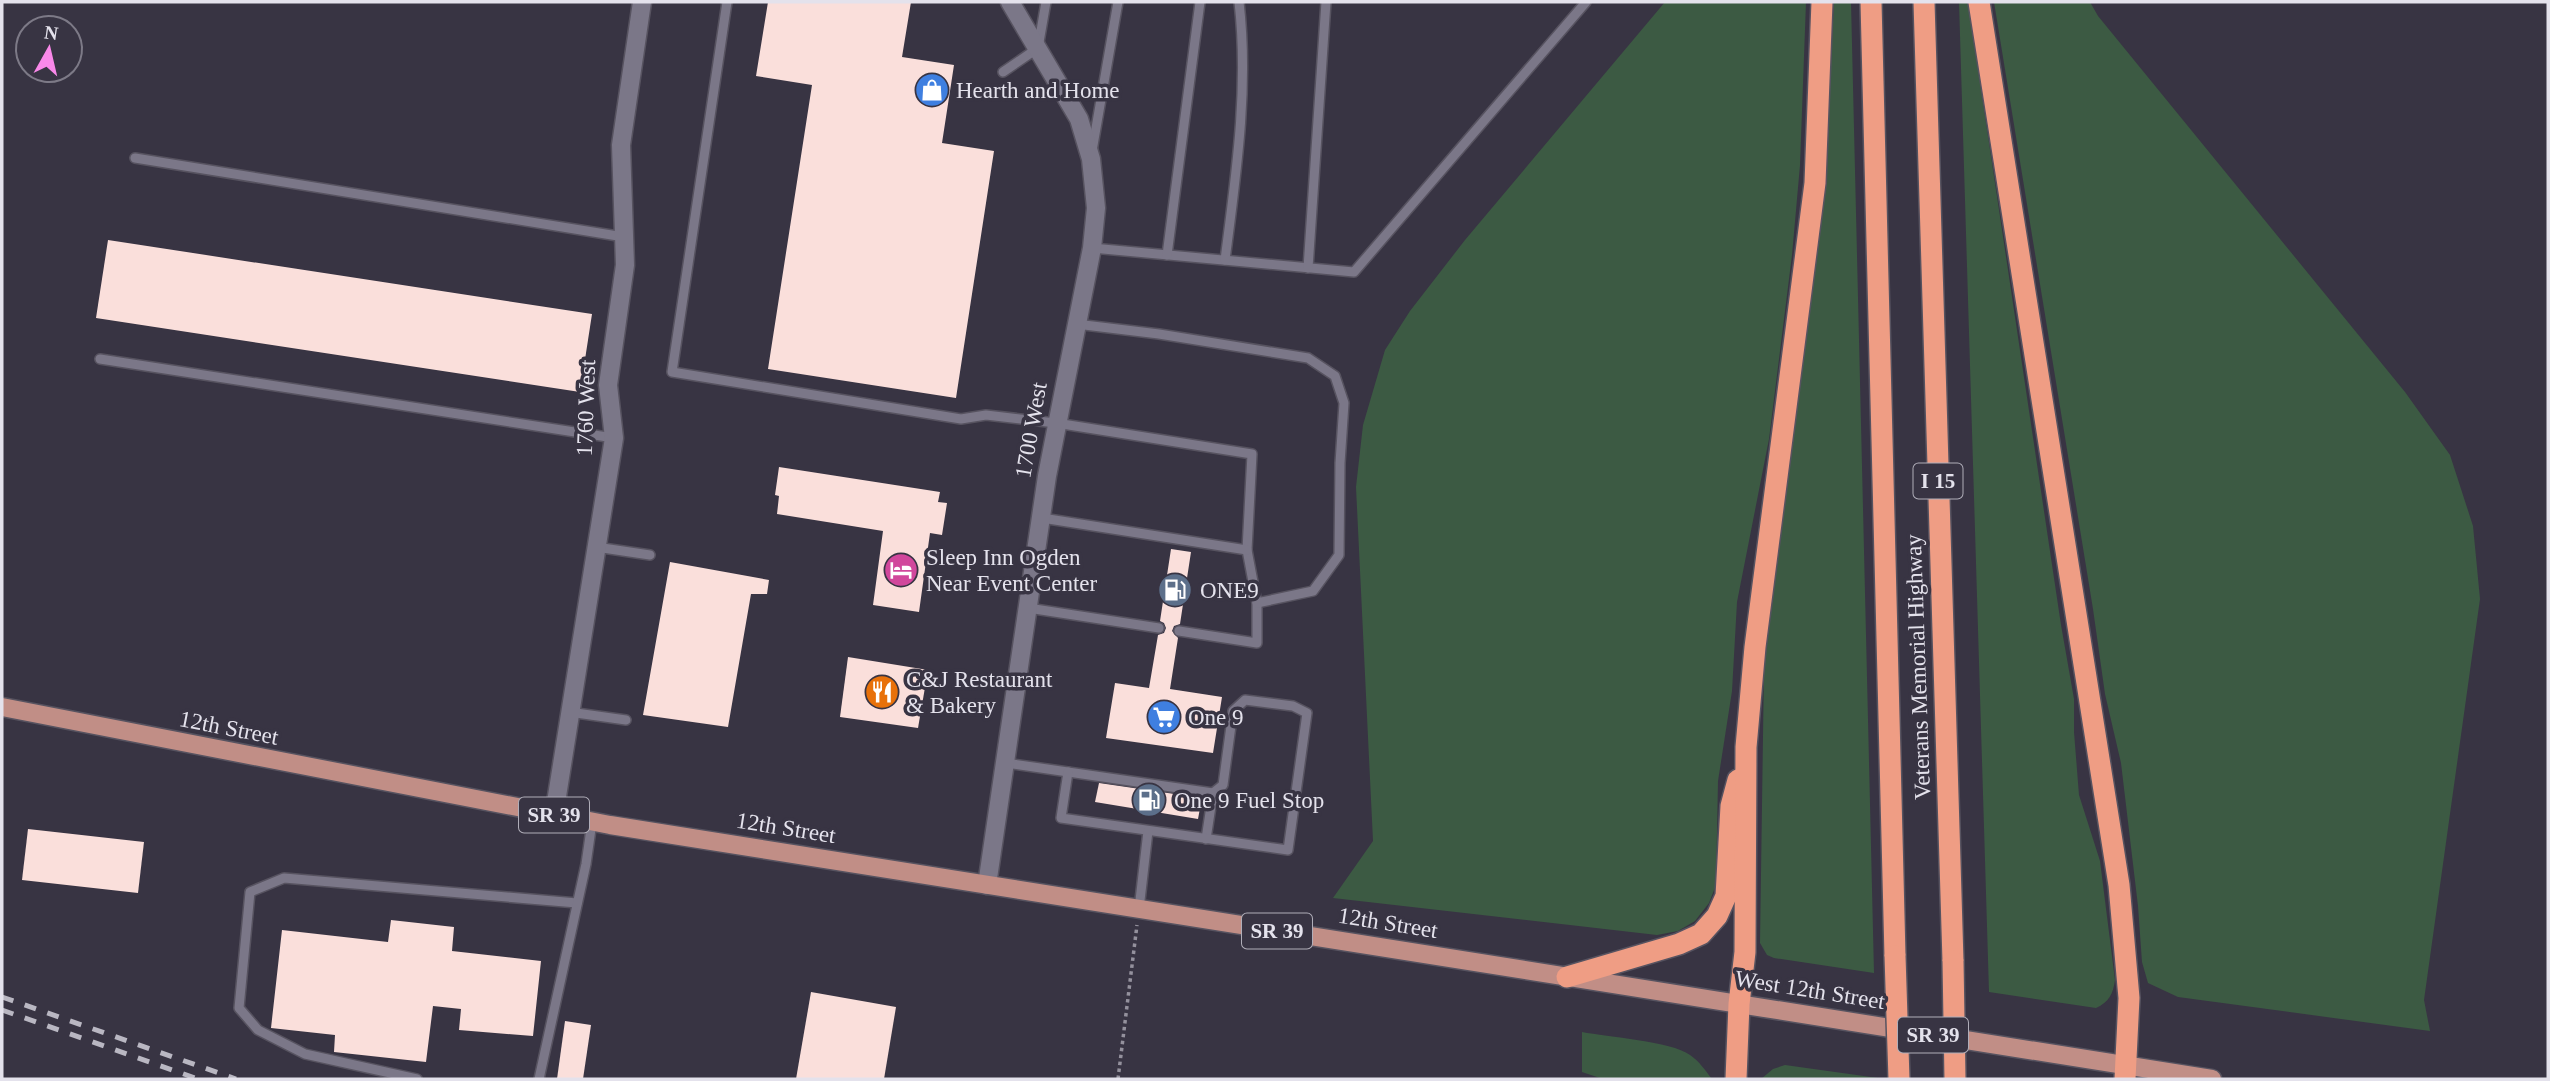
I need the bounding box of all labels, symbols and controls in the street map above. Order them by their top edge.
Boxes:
north arrow [14,14,84,84]
text: N [43,21,60,44]
shop icon: Hearth and Home [913,71,951,109]
place label: Hearth and Home [956,78,1120,103]
street label: 1760 West [572,359,600,457]
street label: 1700 West [1010,380,1052,480]
road number: I 15 [1913,463,1962,498]
street label: Veterans Memorial Highway [1901,533,1935,800]
place label: Sleep Inn Ogden Near Event Center [926,545,1097,596]
hotel icon: Sleep Inn Ogden Near Event Center [882,551,920,589]
fuel station icon: ONE9 [1156,571,1194,609]
place label: ONE9 [1200,578,1259,603]
place label: C&J Restaurant & Bakery [906,667,1053,718]
restaurant icon: C&J Restaurant & Bakery [863,673,901,711]
supermarket icon: One 9 [1145,698,1183,736]
place label: One 9 [1188,705,1244,730]
street label: 12th Street [177,706,281,750]
fuel station icon: One 9 Fuel Stop [1130,781,1168,819]
place label: One 9 Fuel Stop [1174,788,1324,813]
road number: SR 39 [519,798,589,832]
street label: 12th Street [735,808,838,848]
street label: 12th Street [1337,903,1440,943]
road number: SR 39 [1242,914,1312,948]
street label: West 12th Street [1733,966,1887,1014]
road number: SR 39 [1898,1018,1968,1052]

